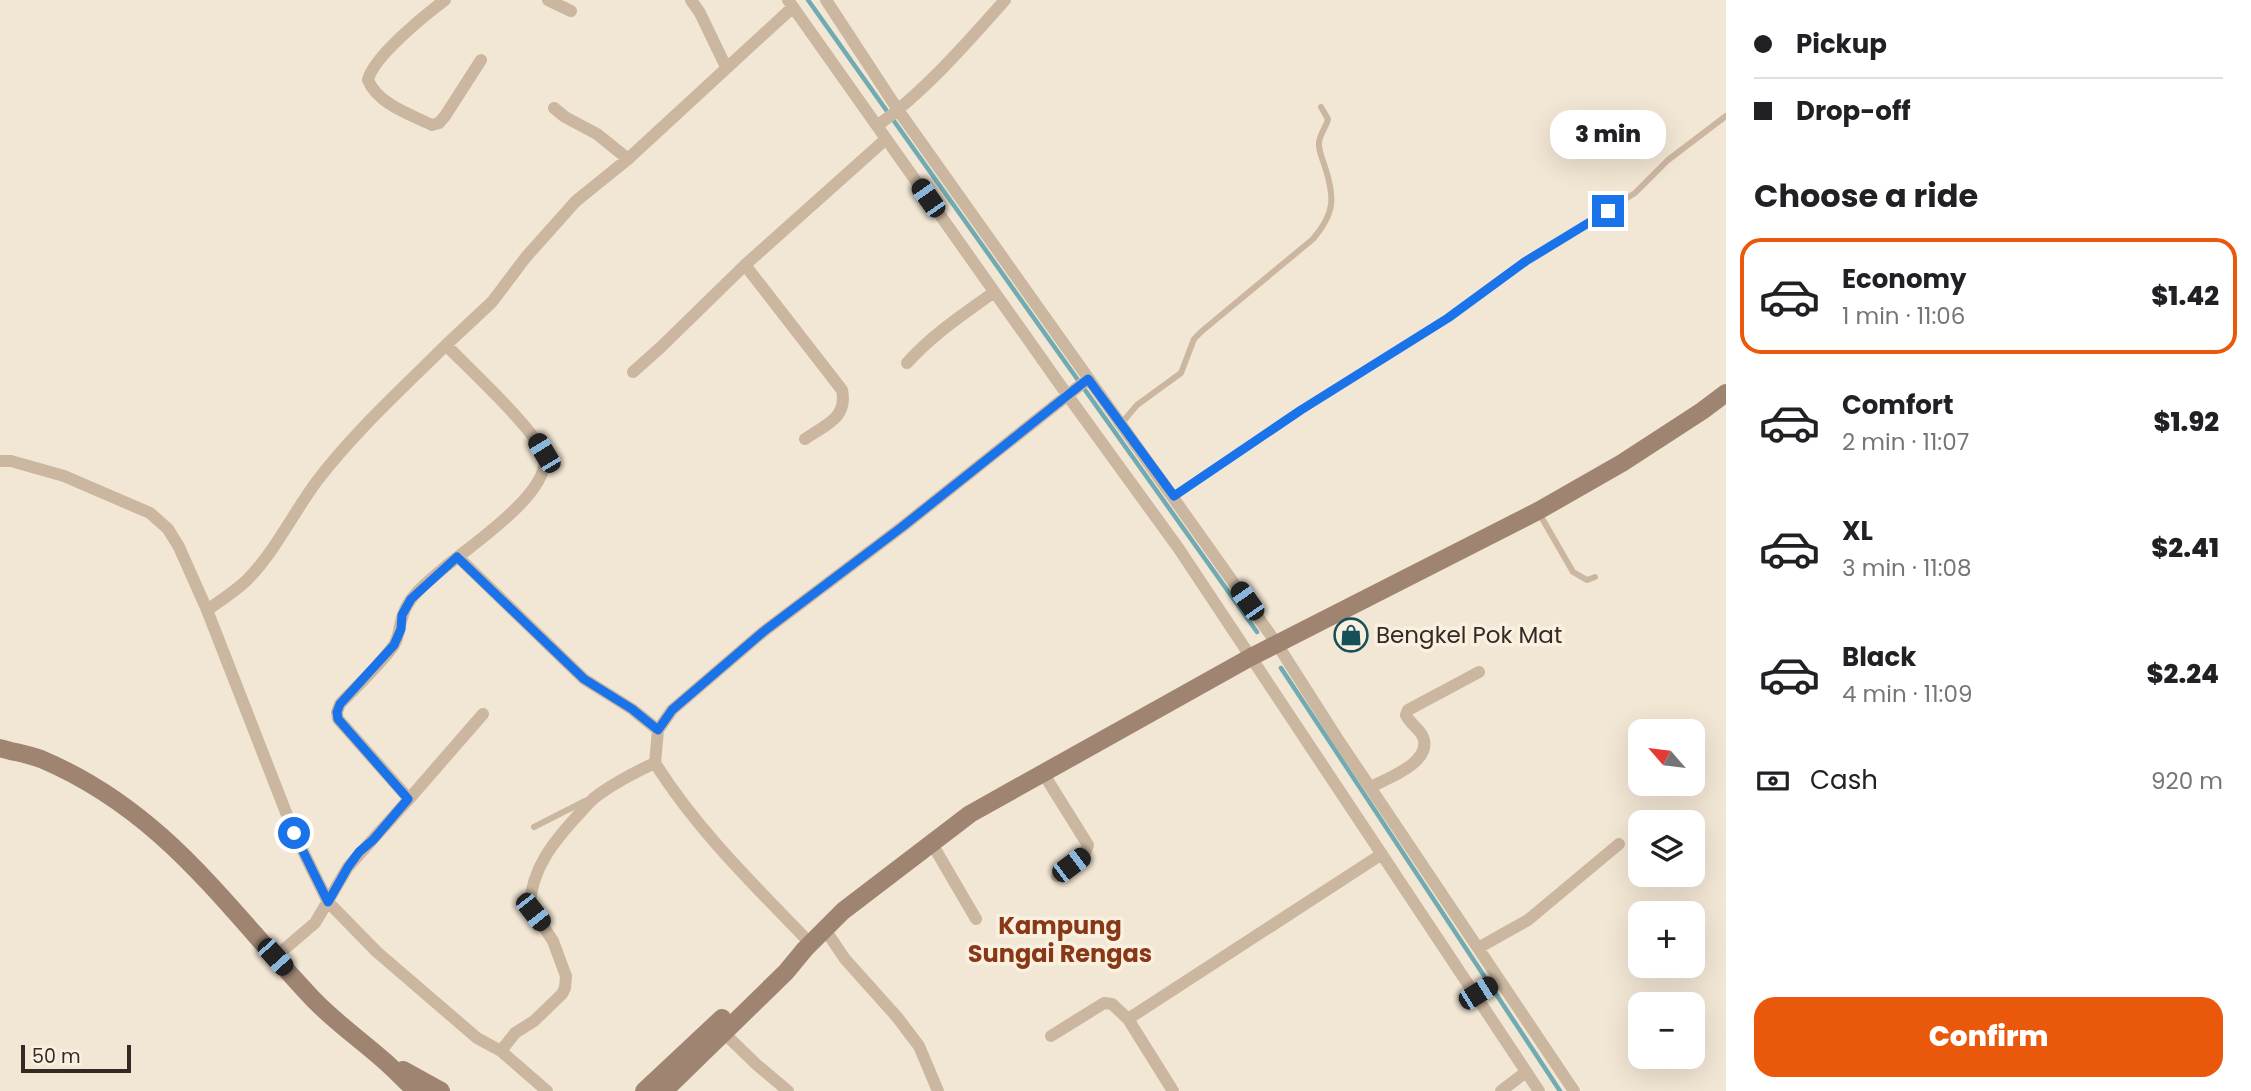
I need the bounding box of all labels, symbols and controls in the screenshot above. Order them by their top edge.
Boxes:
text: Pickup [1796,26,1887,62]
text: Drop-off [1796,93,1911,129]
callout: 3 min [1550,110,1666,158]
text: 3 min [1575,118,1641,150]
text: Choose a ride [1754,173,1978,218]
car [908,175,949,221]
route end [1592,195,1624,227]
text: Economy [1842,261,1966,297]
icon: car [1758,265,1821,328]
text: $1.42 [2151,278,2219,314]
text: 1 min · 11:06 [1842,300,1965,332]
text: Comfort [1842,387,1954,423]
icon: car [1758,391,1821,454]
text: $1.92 [2153,404,2219,440]
text: 2 min · 11:07 [1842,426,1969,458]
car [525,430,564,476]
text: XL [1842,513,1873,549]
icon: car [1758,517,1821,580]
text: $2.41 [2151,530,2219,566]
text: 3 min · 11:08 [1842,552,1972,584]
car [1227,578,1268,624]
shop icon: Bengkel Pok Mat [1332,616,1370,654]
place label: Bengkel Pok Mat [1376,619,1562,651]
text: Black [1842,639,1916,675]
icon: car [1758,643,1821,706]
text: $2.24 [2146,656,2219,692]
text: 4 min · 11:09 [1842,678,1972,710]
north arrow [1628,719,1704,796]
map controls [1628,719,1705,1069]
icon: cash [1754,762,1792,800]
text: Cash [1810,762,1878,798]
text: 920 m [2151,765,2223,797]
button: layers [1628,810,1705,887]
route start [278,817,310,849]
car [1048,844,1095,886]
car [512,889,555,935]
button: + [1628,901,1705,978]
district label: Kampung Sungai Rengas [968,909,1152,970]
car [254,934,297,980]
car [1455,973,1502,1013]
button: − [1628,992,1705,1069]
button: Confirm [1754,997,2223,1077]
scale bar [21,1042,131,1074]
text: 50 m [32,1043,81,1070]

